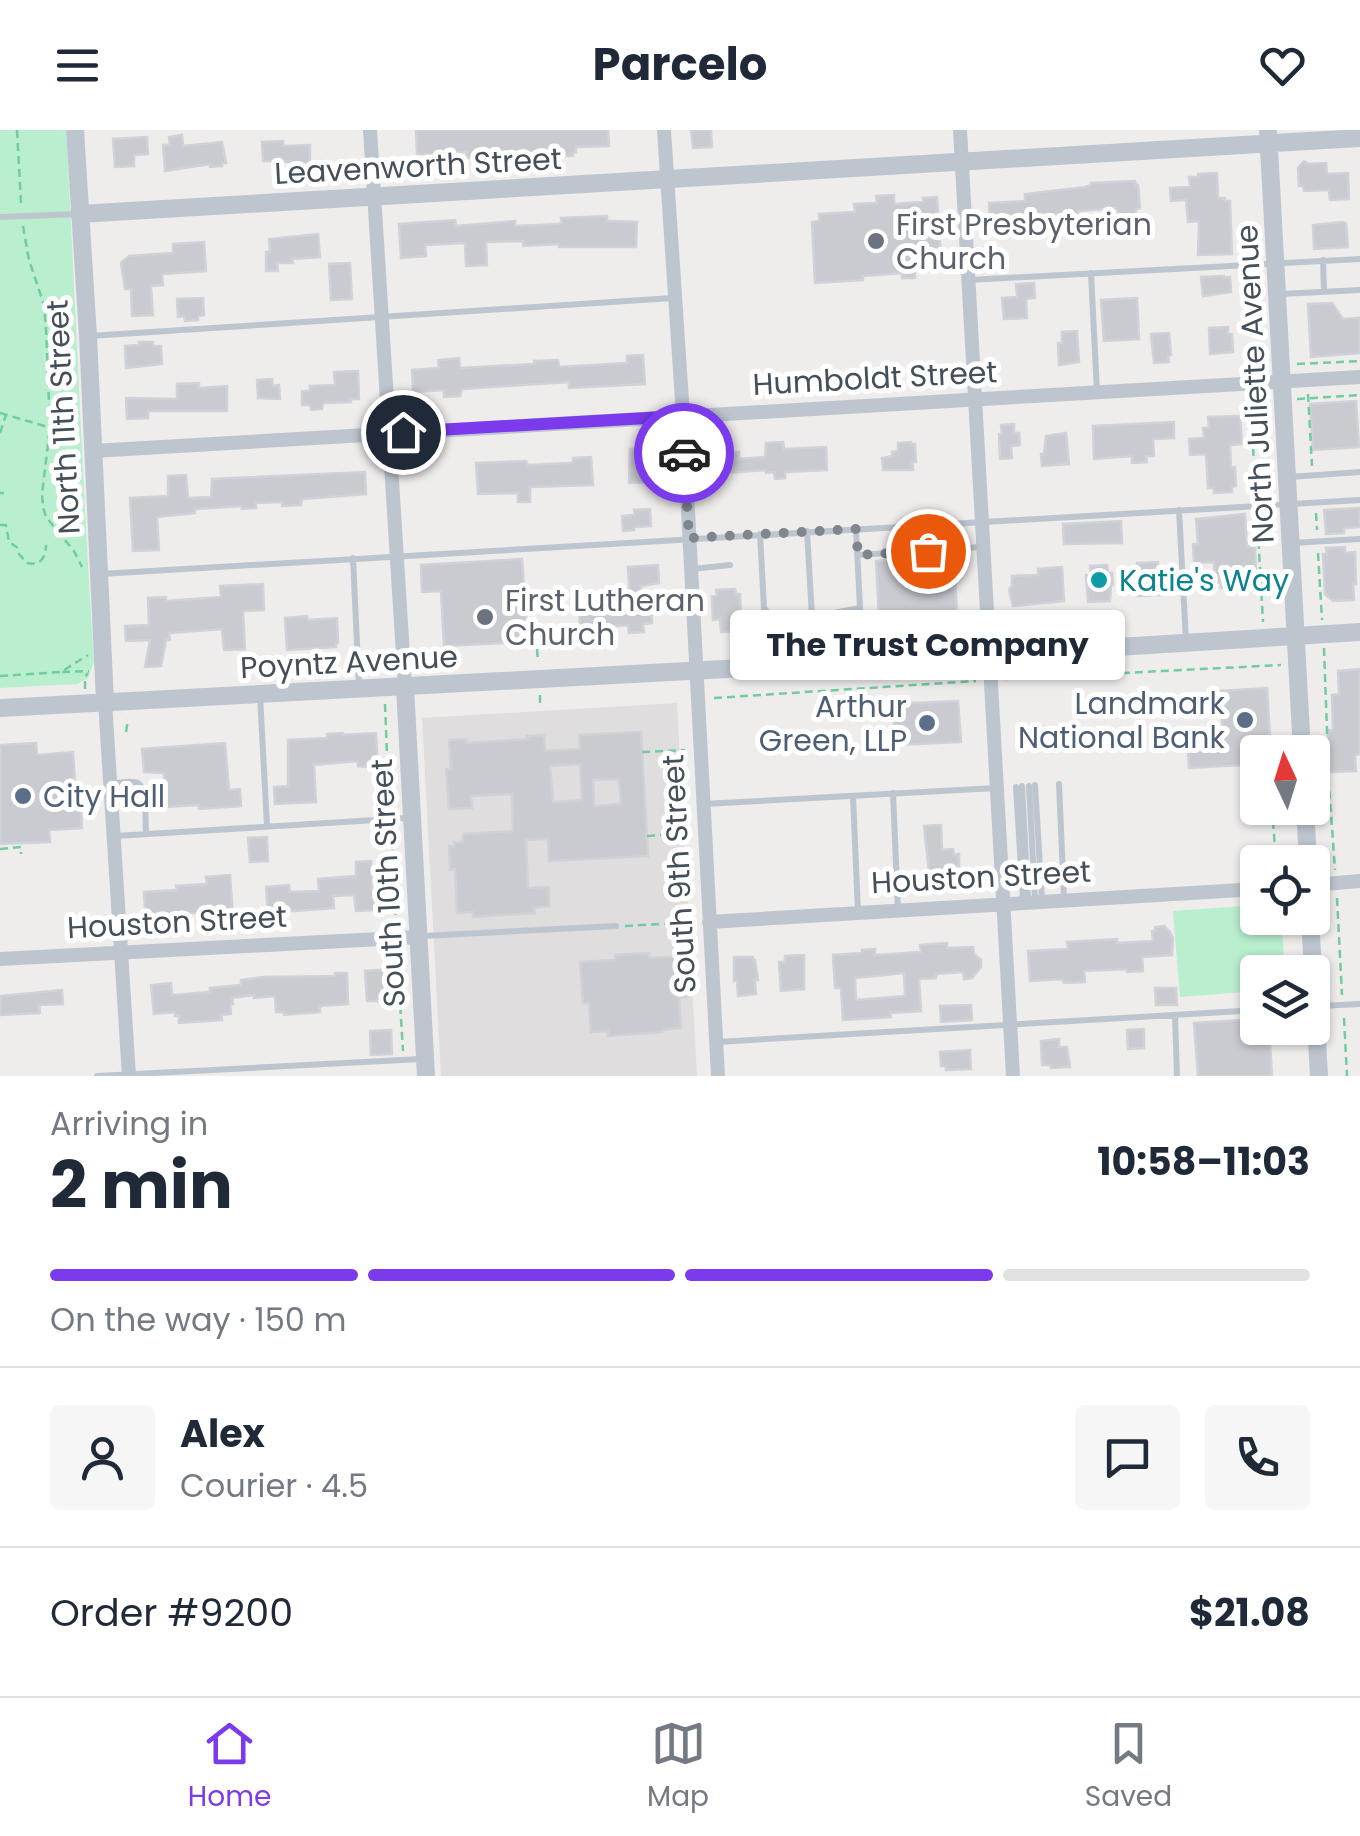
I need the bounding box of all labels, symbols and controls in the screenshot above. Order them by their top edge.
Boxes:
text: Parcelo [593,33,767,96]
icon: menu [50,38,105,93]
icon: heart [1255,38,1310,93]
street label: Leavenworth Street [273,137,563,195]
place label: First Presbyterian Church [896,203,1152,280]
street label: North Juliette Avenue [1225,224,1285,544]
marker: First Presbyterian Church [865,230,887,252]
street label: North 11th Street [35,299,91,535]
street label: Humboldt Street [752,350,998,406]
pin [361,390,446,475]
courier [634,403,734,503]
icon: home [376,405,431,460]
icon: car [657,426,712,481]
pin [886,509,971,594]
icon: bag [901,524,956,579]
place label: Katie's Way [1119,559,1289,602]
marker: Katie's Way [1088,569,1110,591]
place label: First Lutheran Church [505,579,705,656]
marker: First Lutheran Church [474,606,496,628]
callout: The Trust Company [730,611,1126,681]
text: The Trust Company [766,622,1089,667]
street label: Poyntz Avenue [239,635,459,689]
place label: Landmark National Bank [1018,682,1226,759]
place label: Arthur Green, LLP [759,685,907,762]
marker: Landmark National Bank [1234,709,1256,731]
marker: Arthur Green, LLP [916,712,938,734]
north arrow [1240,735,1330,825]
map controls [1240,735,1330,1045]
street label: South 9th Street [651,754,707,994]
street label: South 10th Street [360,758,416,1008]
place label: City Hall [43,775,165,818]
marker: City Hall [12,785,34,807]
button: locate [1240,845,1330,935]
street label: Houston Street [870,850,1092,904]
street label: Houston Street [66,895,288,949]
button: layers [1240,955,1330,1045]
text: Arriving in [50,1101,208,1146]
text: 10:58–11:03 [1097,1135,1310,1188]
text: 2 min [50,1140,233,1231]
text: On the way · 150 m [50,1297,346,1342]
button: person [50,1405,155,1510]
button: chat [1075,1405,1180,1510]
button: phone [1205,1405,1310,1510]
text: Alex [180,1407,265,1460]
text: Courier · 4.5 [180,1463,368,1508]
text: Order #9200 [50,1586,293,1639]
text: $21.08 [1189,1586,1310,1639]
tab: Home [188,1716,271,1818]
tab: Map [647,1716,709,1818]
tab: Saved [1085,1716,1172,1818]

